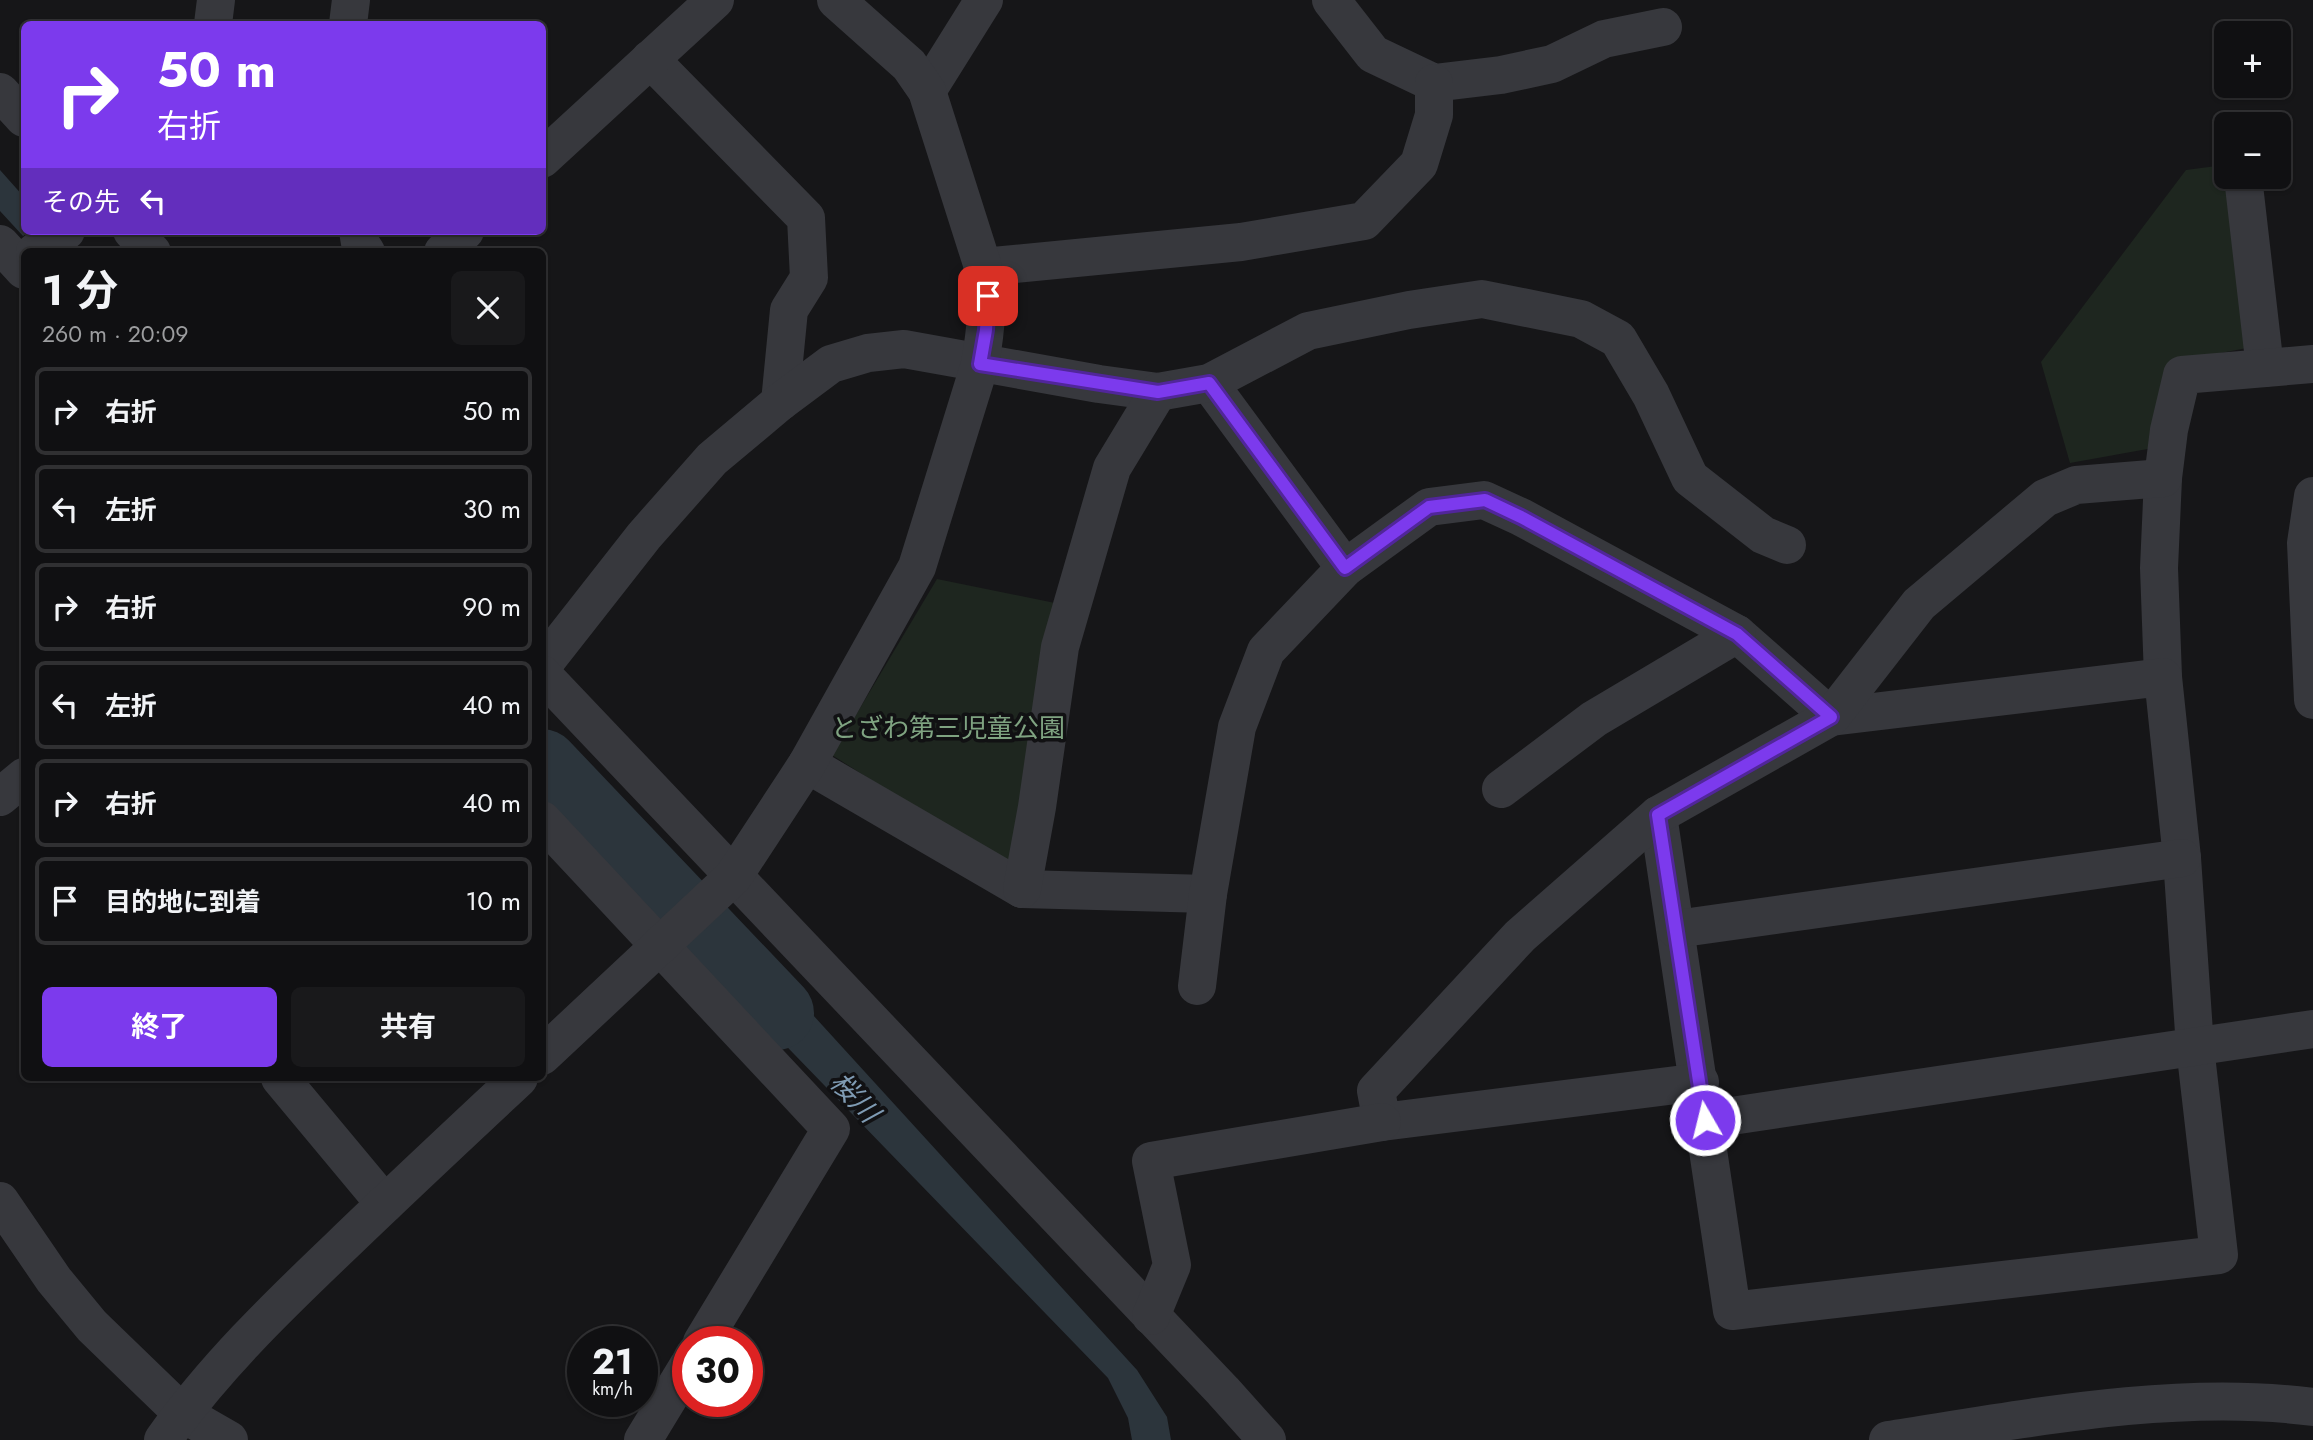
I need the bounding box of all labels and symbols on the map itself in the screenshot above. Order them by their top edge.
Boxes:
pin [958,266,1018,326]
park label: とざわ第三児童公園 [831,709,1065,747]
water label: 桜川 [821,1063,891,1134]
position arrow [1668,1083,1742,1157]
speed limit sign: 30 [672,1326,763,1417]

